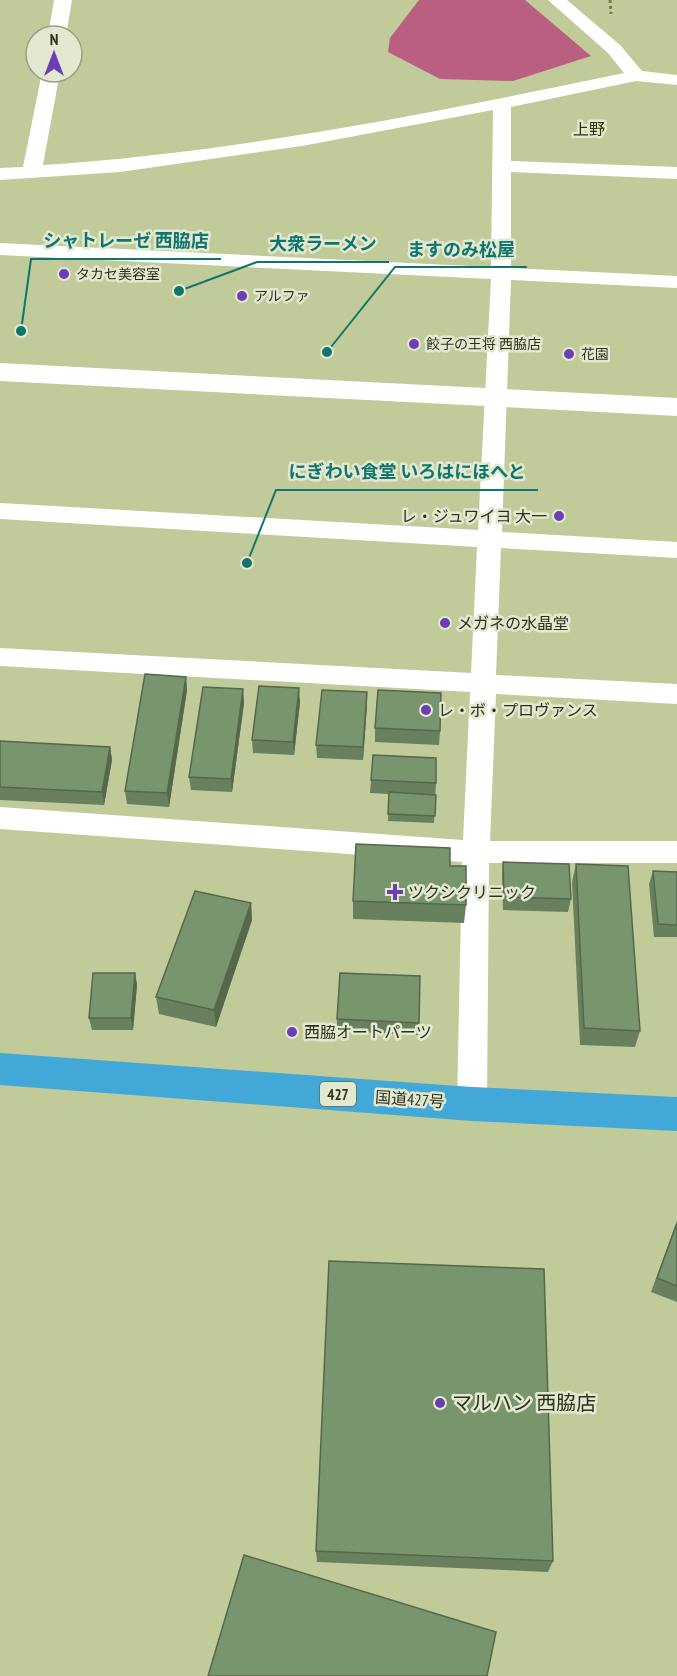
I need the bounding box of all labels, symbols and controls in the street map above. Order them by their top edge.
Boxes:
north arrow [24,24,84,84]
text: N [50,29,58,49]
district label: 上野 [573,119,605,139]
callout: シャトレーゼ 西脇店 [31,223,221,259]
callout: 大衆ラーメン [257,226,389,262]
text: シャトレーゼ 西脇店 [43,229,209,252]
callout: ますのみ松屋 [395,231,527,267]
text: 大衆ラーメン [269,232,377,255]
text: ますのみ松屋 [407,238,515,261]
place label: タカセ美容室 [76,265,160,283]
marker: タカセ美容室 [57,267,71,281]
place label: アルファ [254,287,310,305]
marker: アルファ [235,289,249,303]
place label: 餃子の王将 西脇店 [426,335,541,353]
marker: 餃子の王将 西脇店 [407,337,421,351]
place label: 花園 [581,345,609,363]
marker: 花園 [562,347,576,361]
callout: にぎわい食堂 いろはにほへと [276,454,538,490]
text: にぎわい食堂 いろはにほへと [289,460,525,483]
place label: レ・ジュワイヨ 大一 [401,506,547,526]
marker: レ・ジュワイヨ 大一 [552,509,566,523]
place label: メガネの水晶堂 [457,613,569,633]
marker: メガネの水晶堂 [438,616,452,630]
place label: レ・ボ・プロヴァンス [438,700,598,720]
marker: レ・ボ・プロヴァンス [419,703,433,717]
place label: ツクシクリニック [408,882,536,902]
marker: ツクシクリニック [386,883,404,901]
place label: 西脇オートパーツ [304,1022,432,1042]
marker: 西脇オートパーツ [285,1025,299,1039]
road number: 427 [320,1082,356,1106]
street label: 国道427号 [375,1087,445,1111]
place label: マルハン 西脇店 [452,1390,596,1416]
marker: マルハン 西脇店 [433,1396,447,1410]

